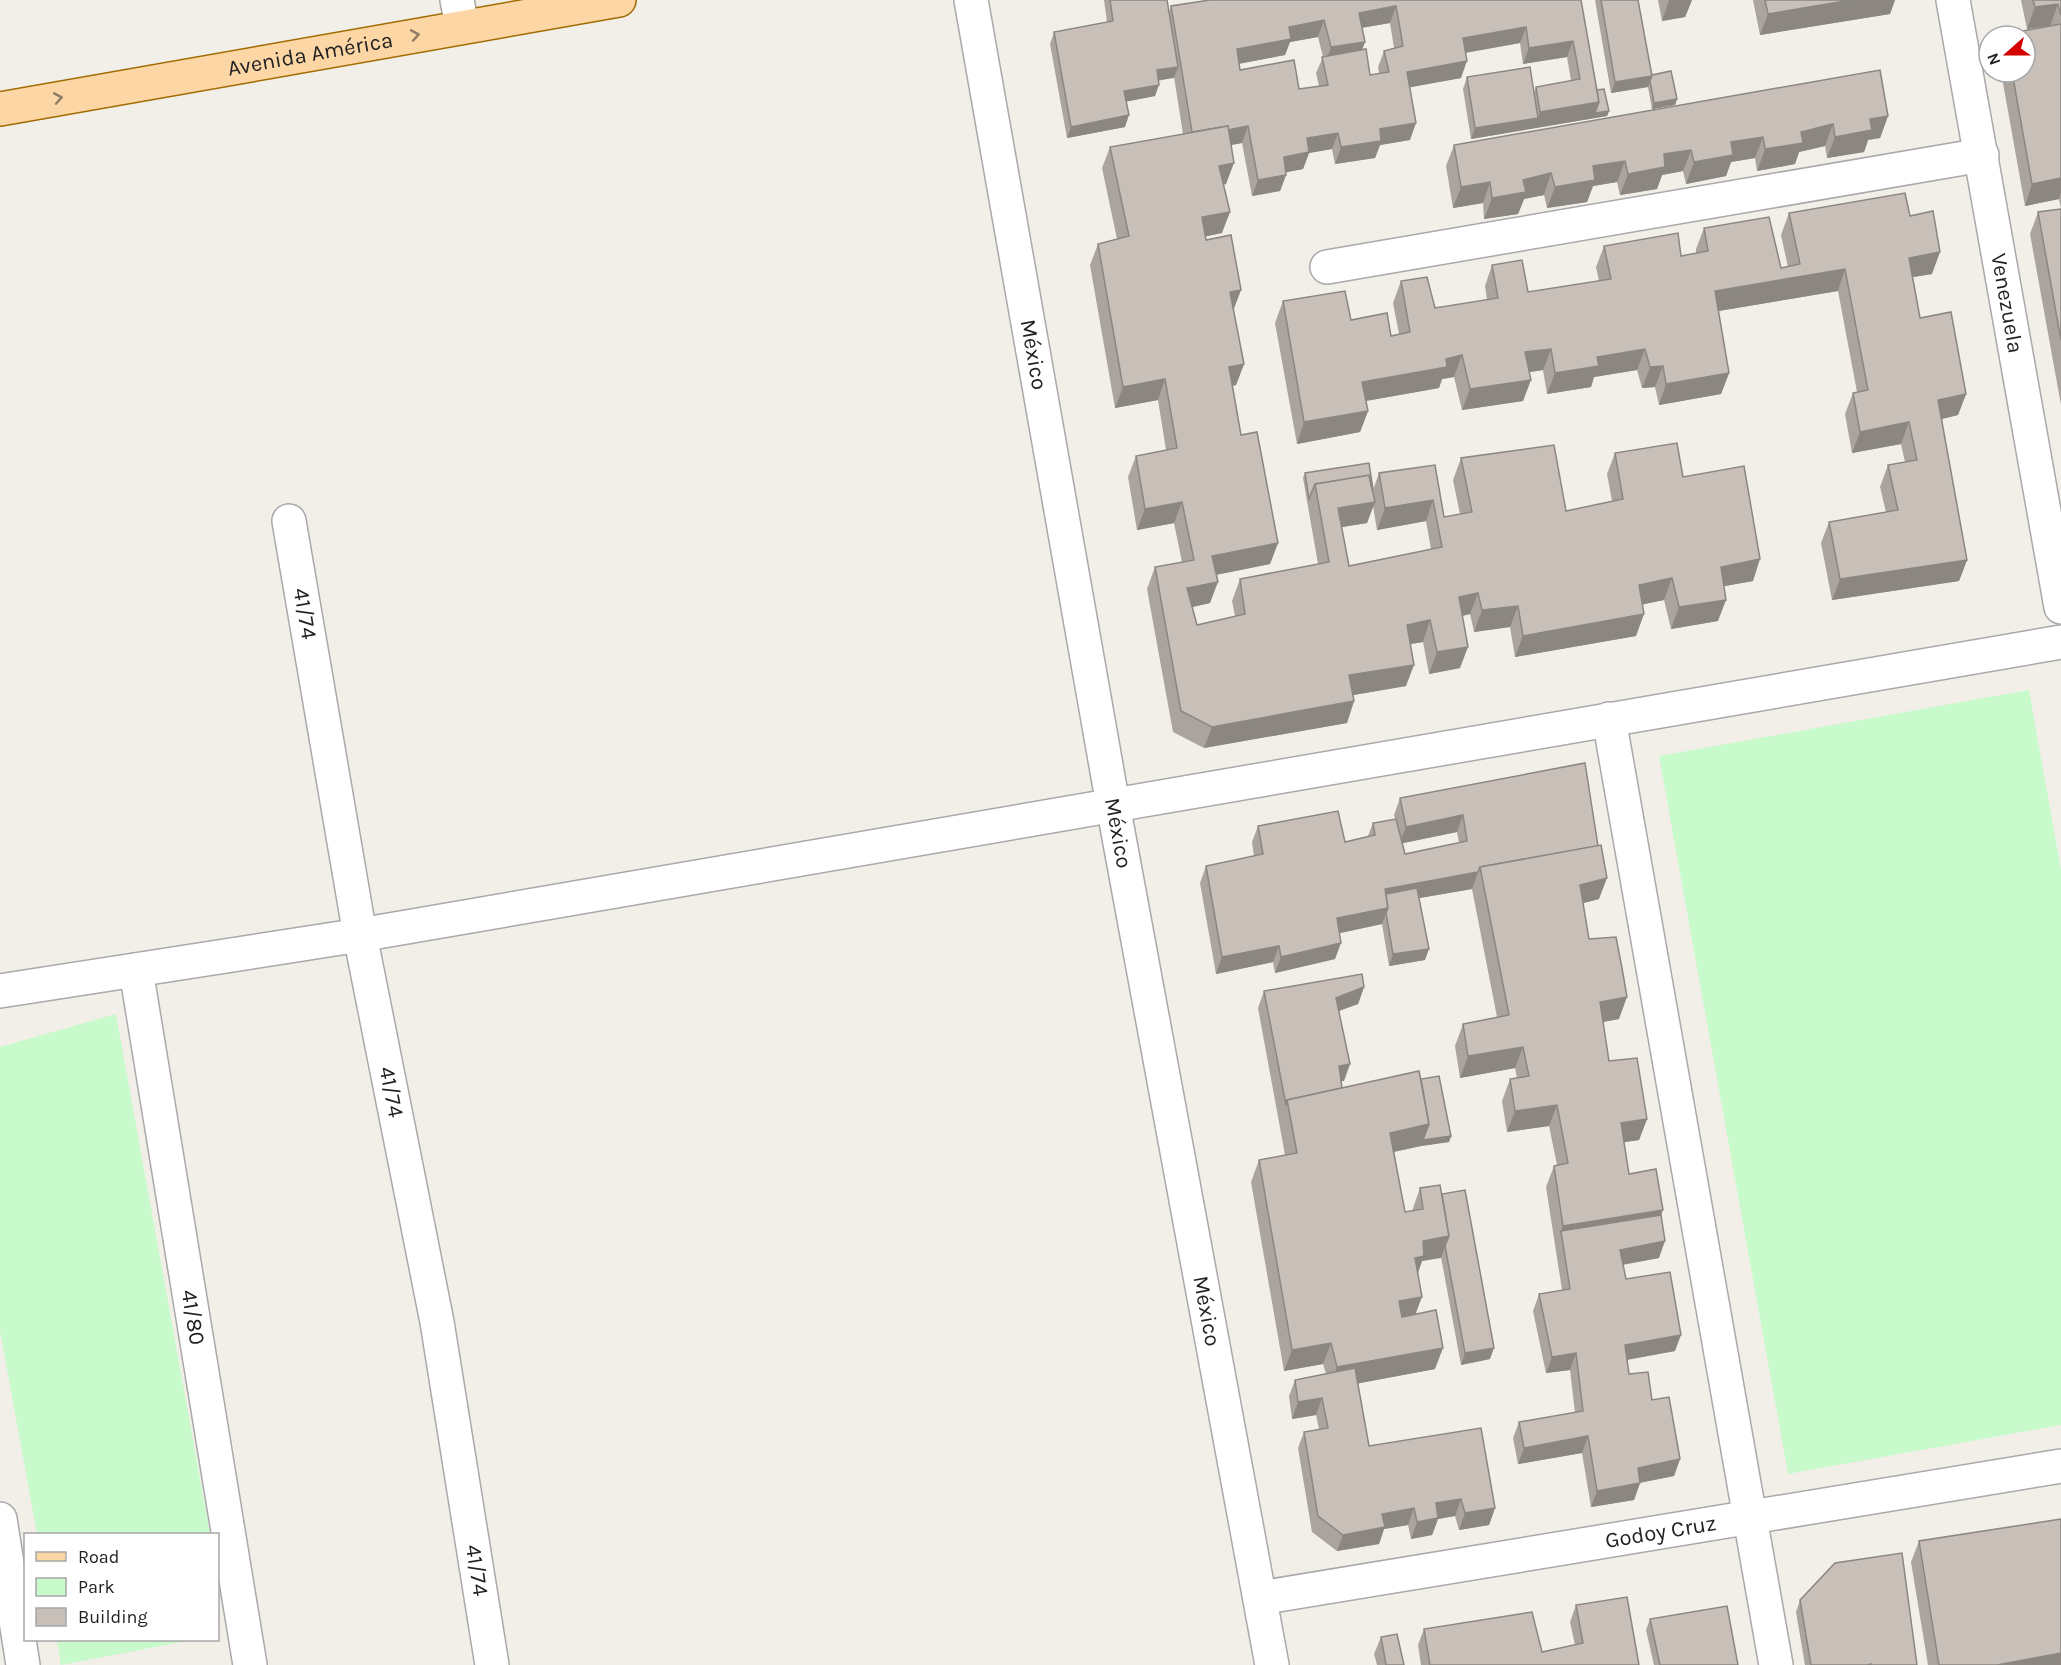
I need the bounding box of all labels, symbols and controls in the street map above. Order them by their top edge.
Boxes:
north arrow [1977,24,2037,84]
street label: Avenida América [226,27,395,82]
one-way arrow [410,29,420,41]
text: N [1983,50,2004,68]
one-way arrow [52,92,62,105]
street label: Venezuela [1985,251,2029,355]
street label: México [1015,317,1053,392]
street label: 41/74 [288,586,322,641]
street label: México [1099,796,1137,870]
street label: 41/74 [373,1064,409,1120]
street label: México [1187,1274,1226,1348]
street label: 41/80 [176,1288,210,1347]
street label: Godoy Cruz [1603,1510,1718,1554]
legend [24,1533,219,1641]
street label: 41/74 [460,1543,494,1598]
text: Road [78,1546,119,1568]
text: Park [78,1576,115,1598]
text: Building [78,1606,148,1628]

